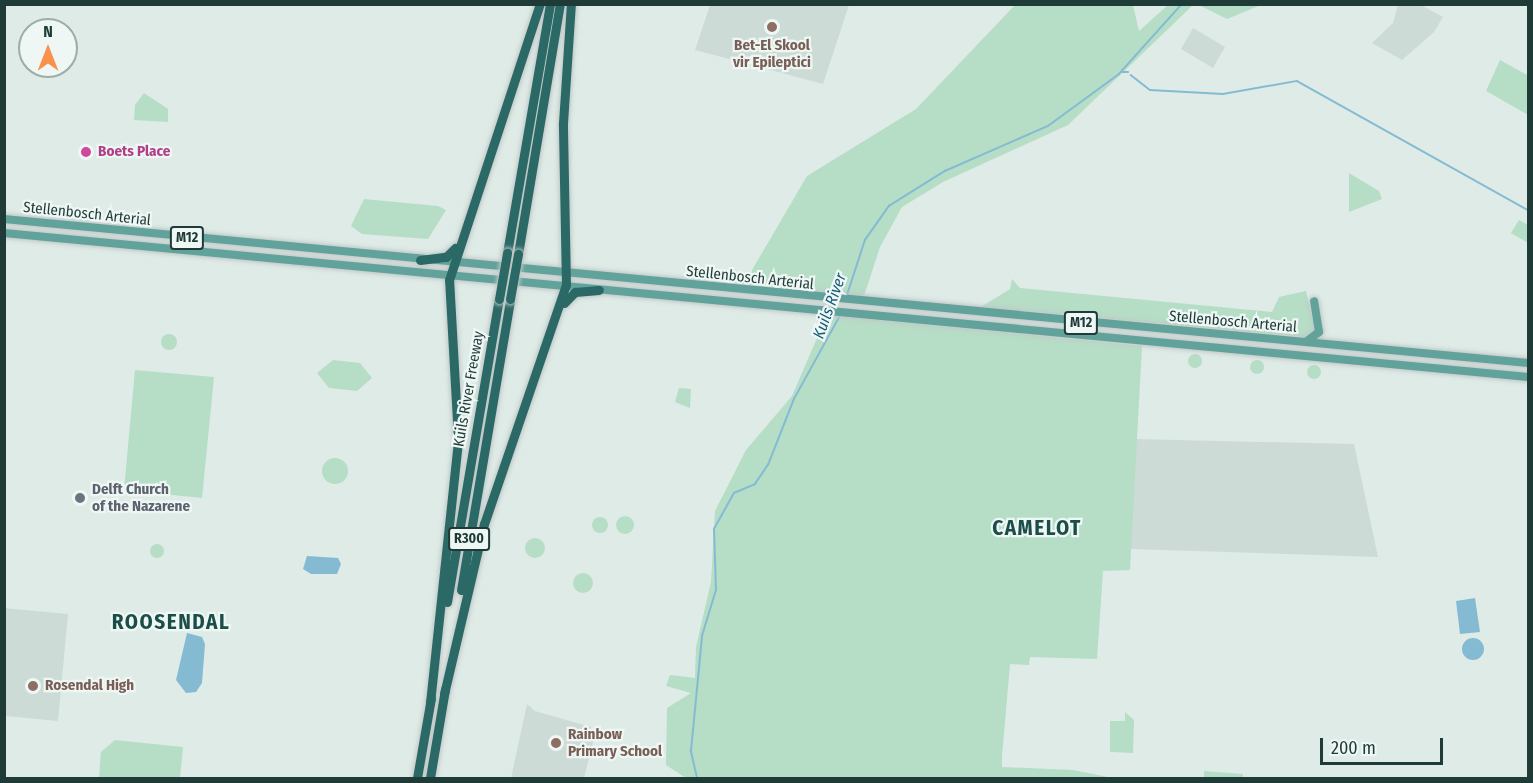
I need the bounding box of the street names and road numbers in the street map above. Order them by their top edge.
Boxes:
street label: Stellenbosch Arterial [22,198,152,230]
road number: M12 [169,227,205,249]
street label: Stellenbosch Arterial [685,262,815,294]
street label: Stellenbosch Arterial [1168,307,1298,337]
road number: M12 [1063,312,1099,334]
street label: Kuils River Freeway [450,330,488,448]
road number: R300 [448,528,490,550]

